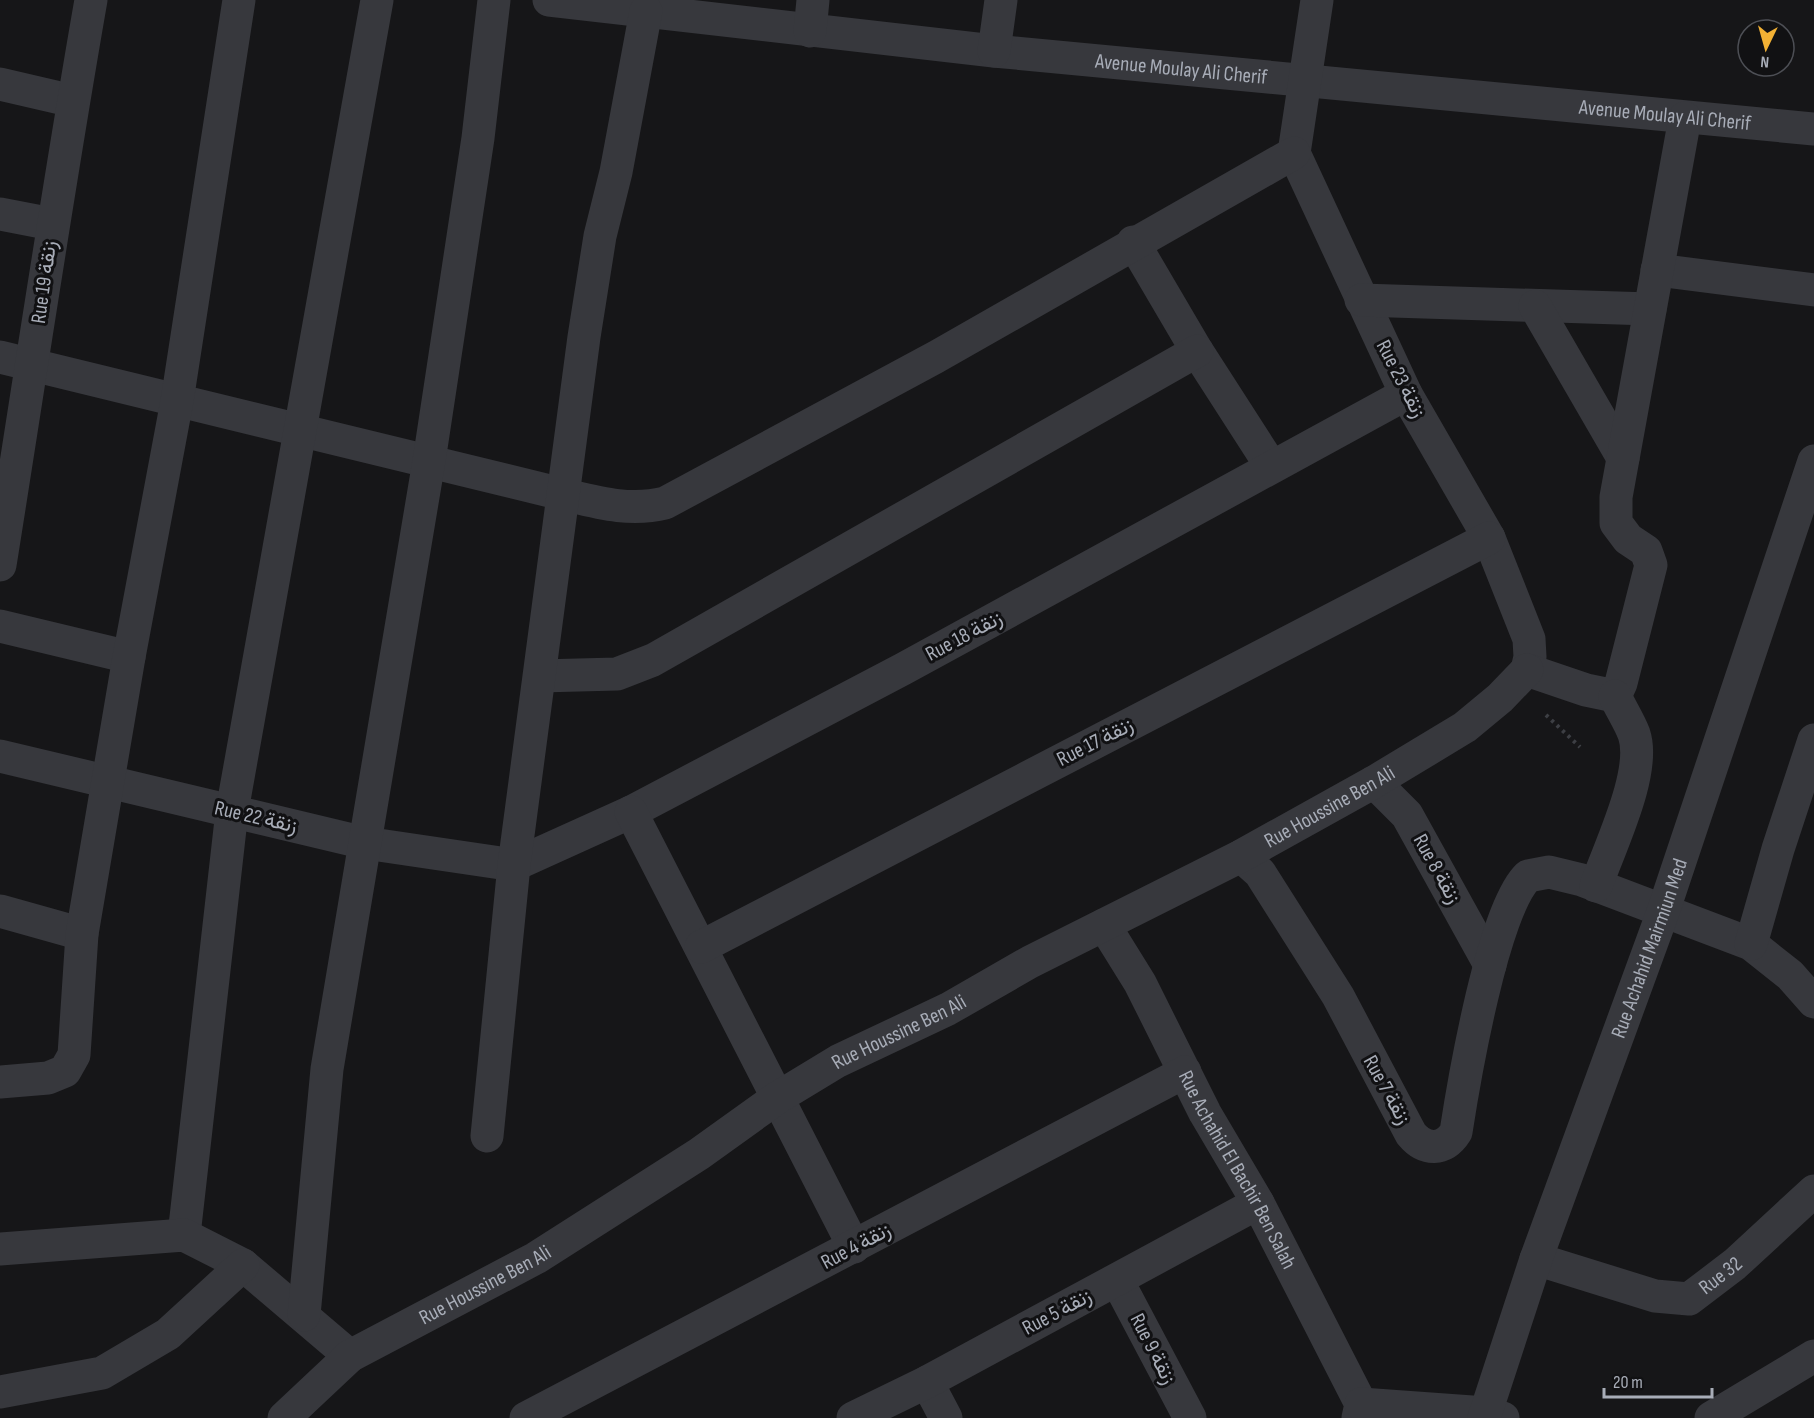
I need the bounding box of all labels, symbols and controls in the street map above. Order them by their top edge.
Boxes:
north arrow [1736,18,1796,78]
street label: Avenue Moulay Ali Cherif [1093,48,1269,90]
text: N [1760,52,1770,71]
street label: Avenue Moulay Ali Cherif [1577,94,1753,136]
street label: Rue 19 زنقة [26,239,62,325]
street label: Rue 23 زنقة [1371,336,1431,422]
street label: Rue 18 زنقة [921,605,1007,667]
street label: Rue 17 زنقة [1053,712,1137,772]
street label: Rue Houssine Ben Ali [1260,760,1399,853]
street label: Rue 22 زنقة [212,795,300,839]
street label: Rue 8 زنقة [1408,830,1466,908]
street label: Rue Achahid Mairmiun Med [1605,855,1693,1041]
street label: Rue Houssine Ben Ali [827,989,970,1074]
street label: Rue 7 زنقة [1358,1051,1416,1129]
street label: Rue Achahid El Bachir Ben Salah [1173,1066,1302,1273]
street label: Rue 4 زنقة [817,1217,895,1275]
street label: Rue Houssine Ben Ali [415,1239,555,1330]
street label: Rue 32 [1694,1251,1747,1300]
street label: Rue 5 زنقة [1018,1283,1096,1341]
street label: Rue 9 زنقة [1125,1309,1181,1389]
scale bar [1604,1361,1712,1399]
text: 20 m [1613,1372,1643,1393]

